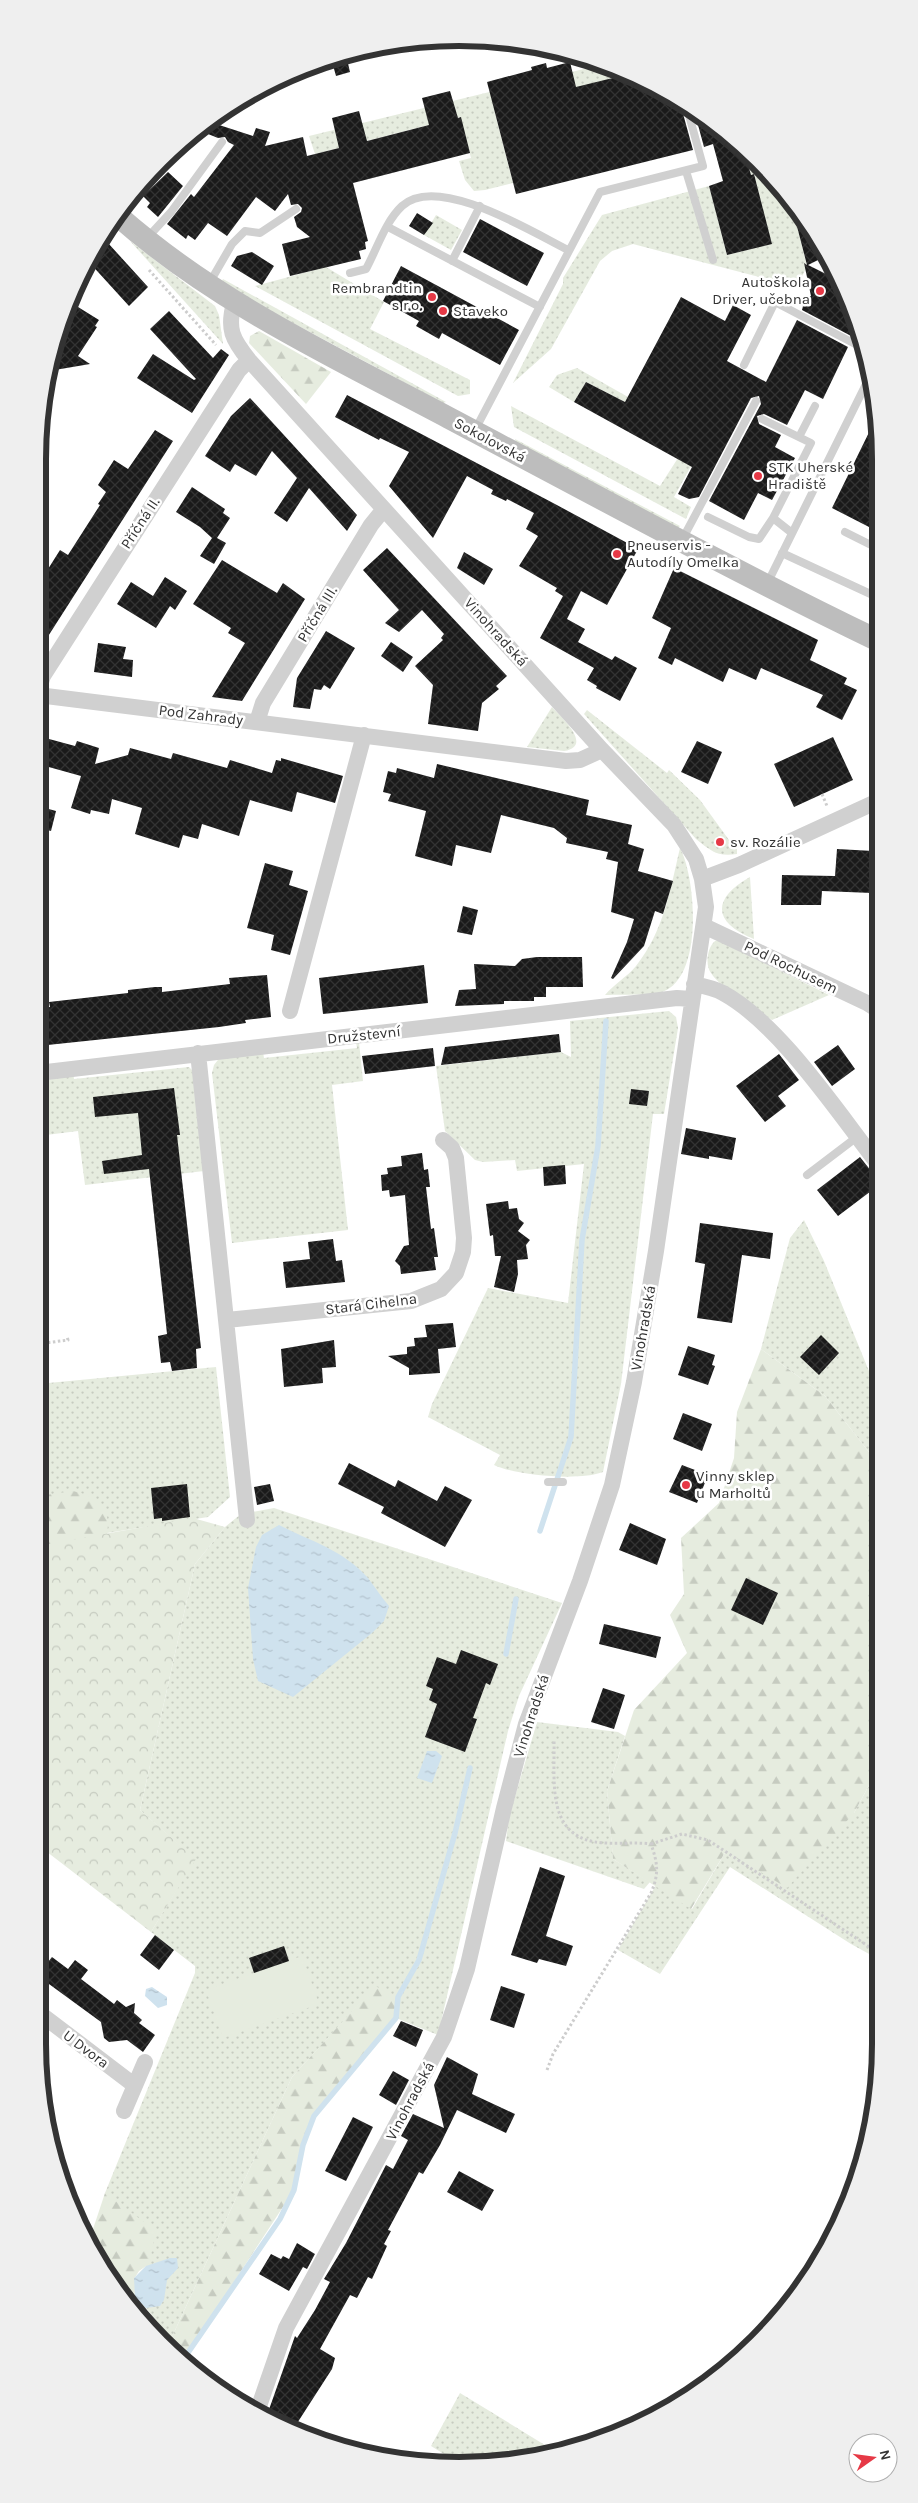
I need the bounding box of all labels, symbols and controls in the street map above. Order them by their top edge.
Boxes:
place label: Autoškola Driver, učebna [712,273,810,308]
place label: Rembrandtin s r.o. [331,279,422,314]
marker: Autoškola Driver, učebna [814,285,826,297]
marker: Rembrandtin s r.o. [426,291,438,303]
place label: Staveko [453,302,508,320]
marker: Staveko [437,305,449,317]
street label: Sokolovská [451,414,529,466]
place label: STK Uherské Hradiště [768,458,853,493]
marker: STK Uherské Hradiště [752,470,764,482]
street label: Příčná II. [117,494,163,552]
place label: Pneuservis - Autodíly Omelka [627,536,739,571]
marker: Pneuservis - Autodíly Omelka [611,548,623,560]
street label: Příčná III. [293,582,341,645]
street label: Vinohradská [460,594,532,670]
street label: Pod Zahrady [158,701,244,729]
place label: sv. Rozálie [730,833,801,851]
marker: sv. Rozálie [714,836,726,848]
street label: Pod Rochusem [741,937,841,997]
street label: Družstevní [326,1022,402,1048]
street label: Vinohradská [627,1284,659,1372]
street label: Stará Cihelna [324,1289,418,1319]
place label: Vinny sklep u Marholtů [696,1467,775,1502]
marker: Vinny sklep u Marholtů [680,1479,692,1491]
street label: Vinohradská [509,1672,553,1760]
street label: U Dvora [60,2026,112,2072]
street label: Vinohradská [382,2059,438,2143]
north arrow [848,2433,898,2483]
text: N [876,2448,895,2462]

